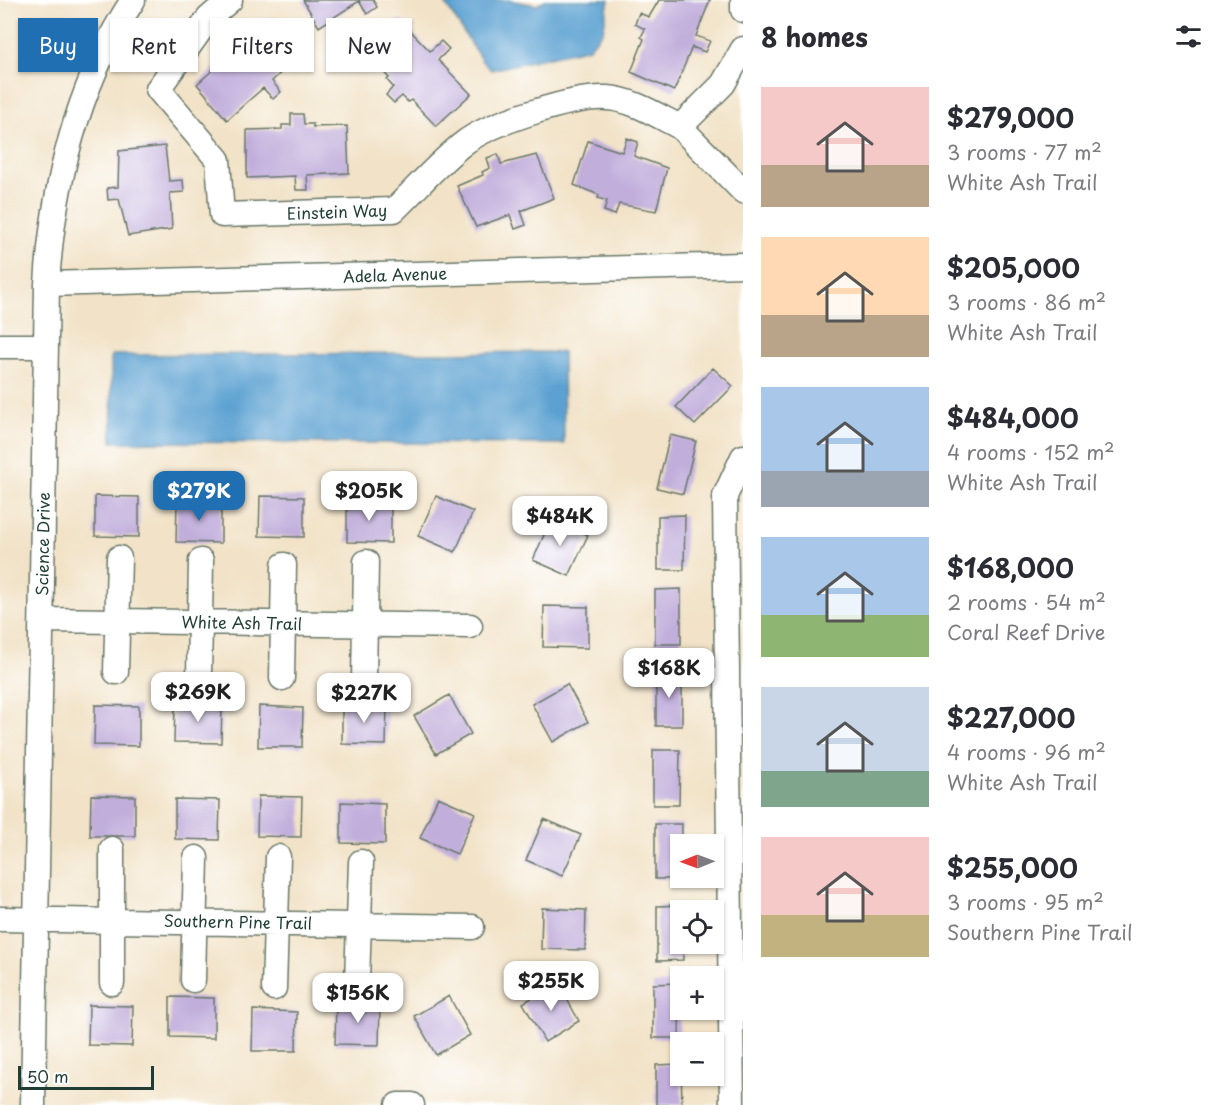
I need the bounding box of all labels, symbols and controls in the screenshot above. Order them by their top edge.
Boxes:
text: 8 homes [761,17,868,56]
chip: Buy [18,18,98,72]
chip: Rent [110,18,198,72]
chip: Filters [210,18,314,72]
chip: New [326,18,412,72]
icon: filters [1172,20,1205,53]
text: $279,000 [947,98,1074,137]
icon: home [809,111,881,183]
text: 3 rooms · 77 m² [947,137,1102,167]
text: White Ash Trail [947,167,1098,197]
street label: Einstein Way [286,197,387,225]
text: $205,000 [947,248,1080,287]
street label: Adela Avenue [343,260,448,288]
icon: home [809,261,881,333]
text: 3 rooms · 86 m² [947,287,1106,317]
text: White Ash Trail [947,317,1098,347]
text: $484,000 [947,398,1079,437]
icon: home [809,411,881,483]
text: 4 rooms · 152 m² [947,437,1115,467]
text: White Ash Trail [947,467,1098,497]
pin: $279K [157,471,241,522]
pin: $205K [327,471,411,522]
text: $279K [167,475,231,505]
text: $205K [335,475,403,505]
street label: Science Drive [29,492,55,596]
pin: $484K [518,496,602,547]
text: $484K [526,500,594,530]
text: $168,000 [947,548,1074,587]
icon: home [809,561,881,633]
text: 2 rooms · 54 m² [947,587,1106,617]
street label: White Ash Trail [182,609,303,635]
text: Coral Reef Drive [947,617,1105,647]
pin: $168K [627,648,711,699]
text: $168K [637,652,701,682]
pin: $269K [156,672,240,723]
pin: $227K [322,673,406,724]
text: $269K [165,676,231,706]
text: $227K [331,677,397,707]
text: $227,000 [947,698,1076,737]
icon: home [809,711,881,783]
text: 4 rooms · 96 m² [947,737,1106,767]
text: White Ash Trail [947,767,1098,797]
north arrow [670,834,724,888]
map controls [670,834,724,1086]
text: $255,000 [947,848,1078,887]
icon: home [809,861,881,933]
text: 3 rooms · 95 m² [947,887,1104,917]
button: locate [670,900,724,954]
street label: Southern Pine Trail [164,908,312,934]
text: Southern Pine Trail [947,917,1133,947]
pin: $255K [509,961,593,1012]
text: $255K [518,965,584,995]
button: + [670,966,724,1020]
pin: $156K [316,973,400,1024]
text: $156K [326,977,390,1007]
button: − [670,1032,724,1086]
scale bar [18,1063,154,1090]
text: 50 m [27,1064,68,1088]

